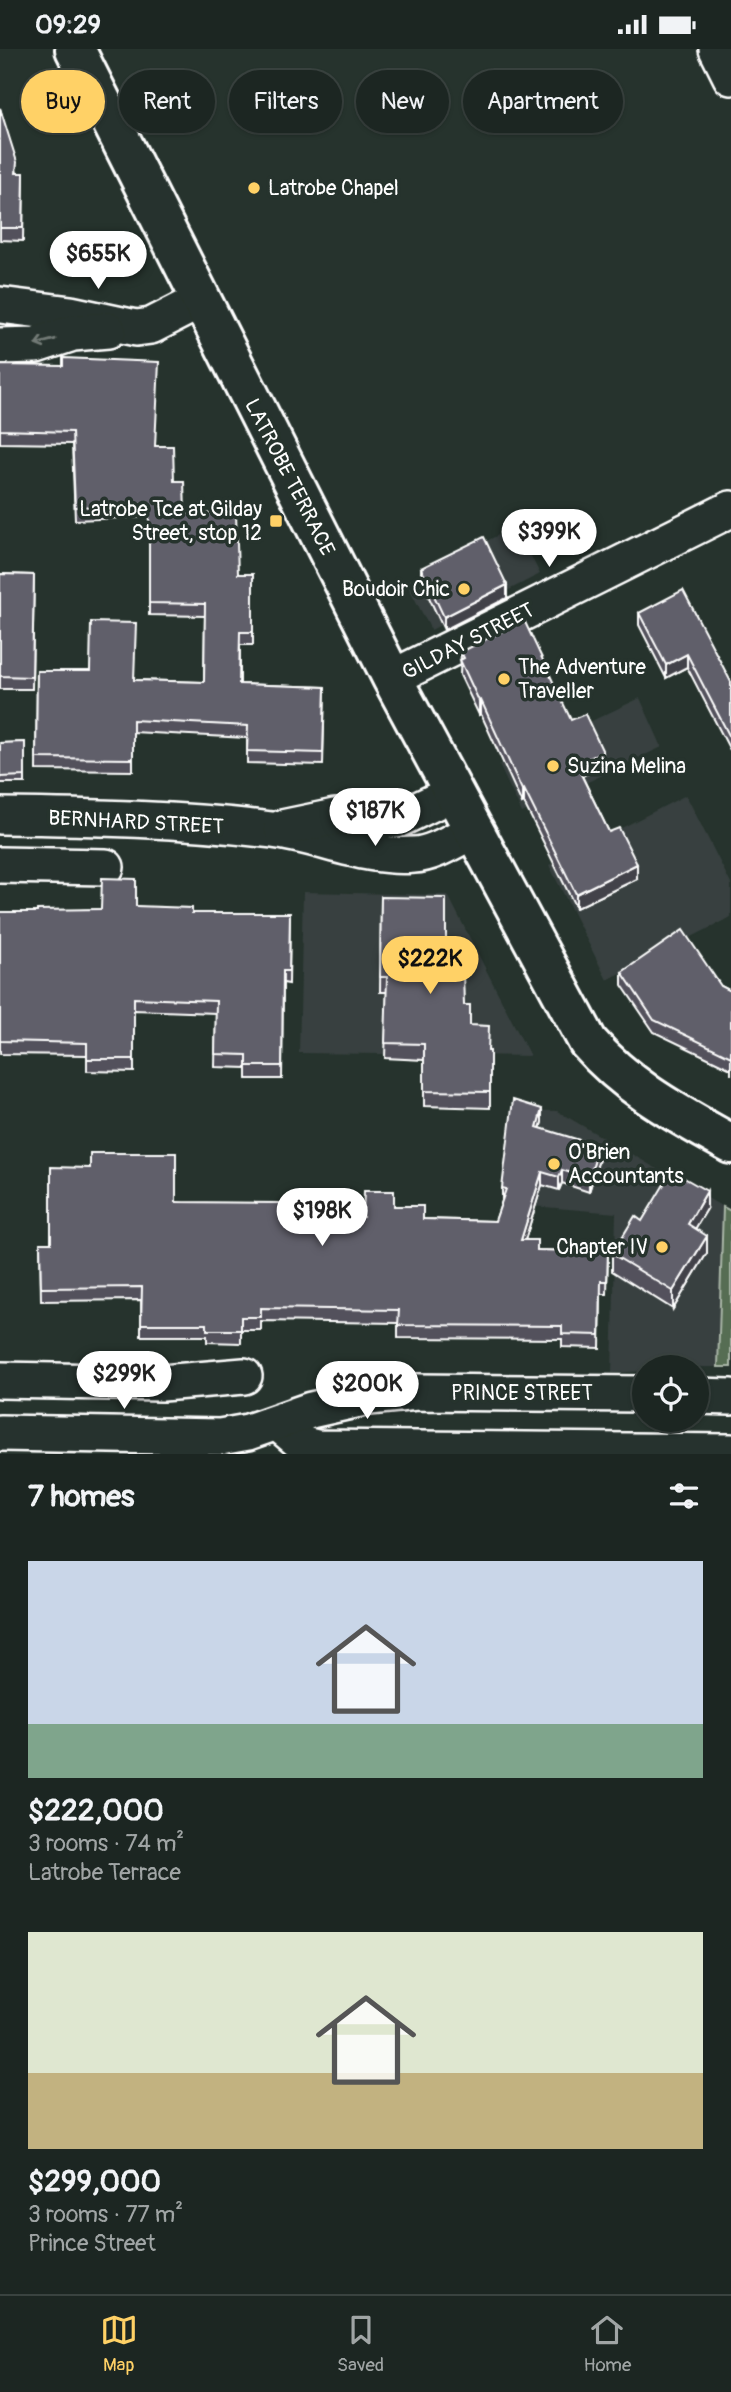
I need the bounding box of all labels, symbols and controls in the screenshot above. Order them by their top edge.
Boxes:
text: 09:29 [35,9,101,41]
chip: Buy [21,70,105,133]
chip: Rent [119,70,215,133]
chip: Filters [229,70,342,133]
chip: New [356,70,449,133]
chip: Apartment [463,70,623,133]
place label: Latrobe Chapel [268,175,399,202]
marker: Latrobe Chapel [246,180,262,196]
pin: $655K [49,231,147,291]
text: $655K [66,239,130,268]
one-way arrow [34,336,56,349]
street label: LATROBE TERRACE [238,394,341,560]
place label: Latrobe Tce at Gilday Street, stop 12 [79,496,262,547]
pin: $399K [500,510,598,569]
marker: Latrobe Tce at Gilday Street, stop 12 [268,513,284,529]
text: $399K [518,517,580,546]
place label: Boudoir Chic [342,576,450,603]
marker: Boudoir Chic [456,581,472,597]
street label: GILDAY STREET [398,596,539,686]
place label: The Adventure Traveller [518,654,646,705]
marker: The Adventure Traveller [496,671,512,687]
place label: Suzina Melina [567,753,686,780]
marker: Suzina Melina [545,758,561,774]
pin: $187K [326,789,424,848]
text: $187K [345,796,405,825]
street label: BERNHARD STREET [48,804,225,841]
pin: $222K [381,937,479,996]
text: $222K [398,944,462,973]
place label: O'Brien Accountants [568,1139,684,1190]
marker: O'Brien Accountants [546,1156,562,1172]
pin: $198K [273,1189,371,1248]
text: $198K [293,1196,351,1225]
place label: Chapter IV [556,1234,648,1261]
marker: Chapter IV [654,1239,670,1255]
pin: $299K [75,1351,173,1411]
map controls [632,1355,709,1432]
button: locate [632,1355,709,1432]
text: $299K [93,1359,155,1388]
pin: $200K [318,1361,416,1421]
text: $200K [332,1369,402,1398]
street label: PRINCE STREET [451,1380,593,1407]
icon: filters [665,1477,703,1515]
text: 7 homes [28,1478,135,1515]
icon: home [303,1606,429,1732]
text: $222,000 [28,1792,164,1829]
text: 3 rooms · 74 m² [28,1829,184,1858]
text: Latrobe Terrace [28,1858,181,1887]
icon: home [303,1977,429,2103]
text: $299,000 [28,2163,161,2200]
text: 3 rooms · 77 m² [28,2200,183,2229]
text: Prince Street [28,2229,156,2258]
tab: Map [100,2311,138,2377]
tab: Saved [337,2311,384,2377]
tab: Home [583,2311,631,2377]

